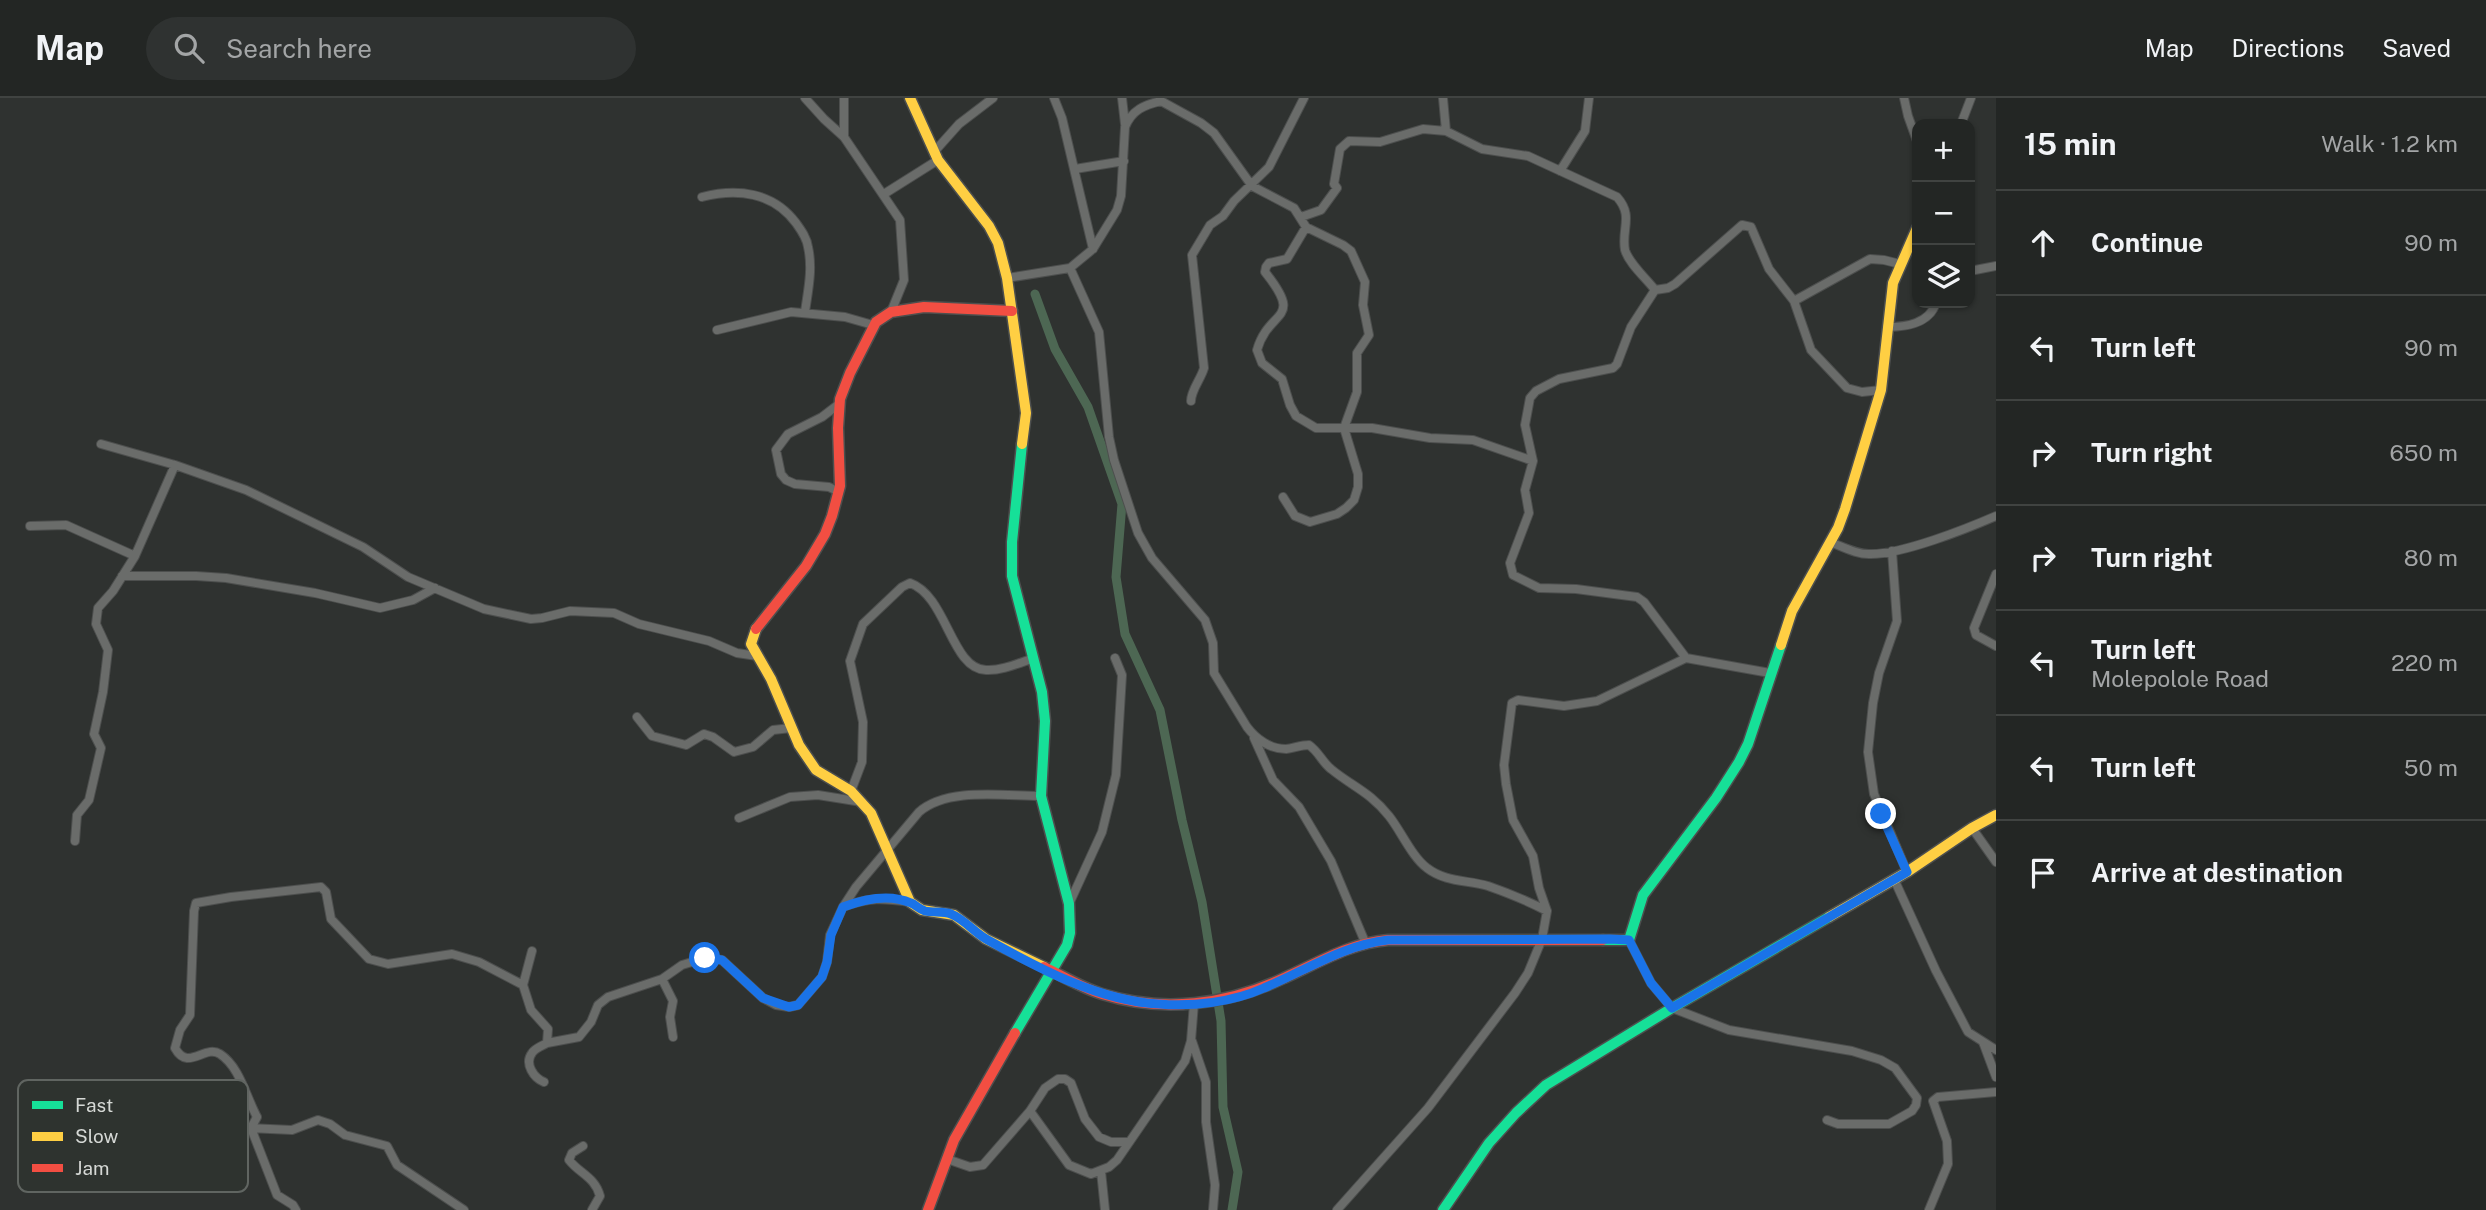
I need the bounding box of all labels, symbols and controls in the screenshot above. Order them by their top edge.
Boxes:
search box [146,17,636,80]
text: Map [35,29,104,67]
icon: search [170,29,208,67]
text: Search here [226,33,372,64]
text: Map [2145,34,2194,62]
text: Directions [2232,34,2344,62]
text: Saved [2382,34,2451,62]
map controls [1912,119,1975,308]
button: + [1912,119,1975,182]
text: 15 min [2024,126,2117,162]
text: Walk · 1.2 km [2321,130,2458,157]
button: − [1912,182,1975,245]
icon: ahead [2024,224,2062,262]
text: Continue [2091,227,2203,258]
text: 90 m [2404,229,2458,256]
button: layers [1912,245,1975,308]
icon: left [2024,329,2062,367]
text: Turn left [2091,332,2196,363]
text: 90 m [2404,334,2458,361]
icon: right [2024,434,2062,472]
text: Turn right [2091,437,2213,468]
text: 650 m [2389,439,2458,466]
icon: right [2024,539,2062,577]
text: Turn right [2091,542,2213,573]
text: 80 m [2404,544,2458,571]
text: Turn left [2091,634,2196,665]
icon: left [2024,644,2062,682]
text: 220 m [2391,649,2458,676]
text: Molepolole Road [2091,665,2269,692]
icon: left [2024,749,2062,787]
text: Turn left [2091,752,2196,783]
text: 50 m [2404,754,2458,781]
route end [1865,798,1896,829]
icon: arrive [2024,854,2062,892]
text: Arrive at destination [2091,857,2343,888]
route start [689,942,720,973]
legend [18,1080,248,1192]
text: Fast [75,1094,113,1116]
text: Slow [75,1125,119,1147]
text: Jam [75,1157,109,1179]

